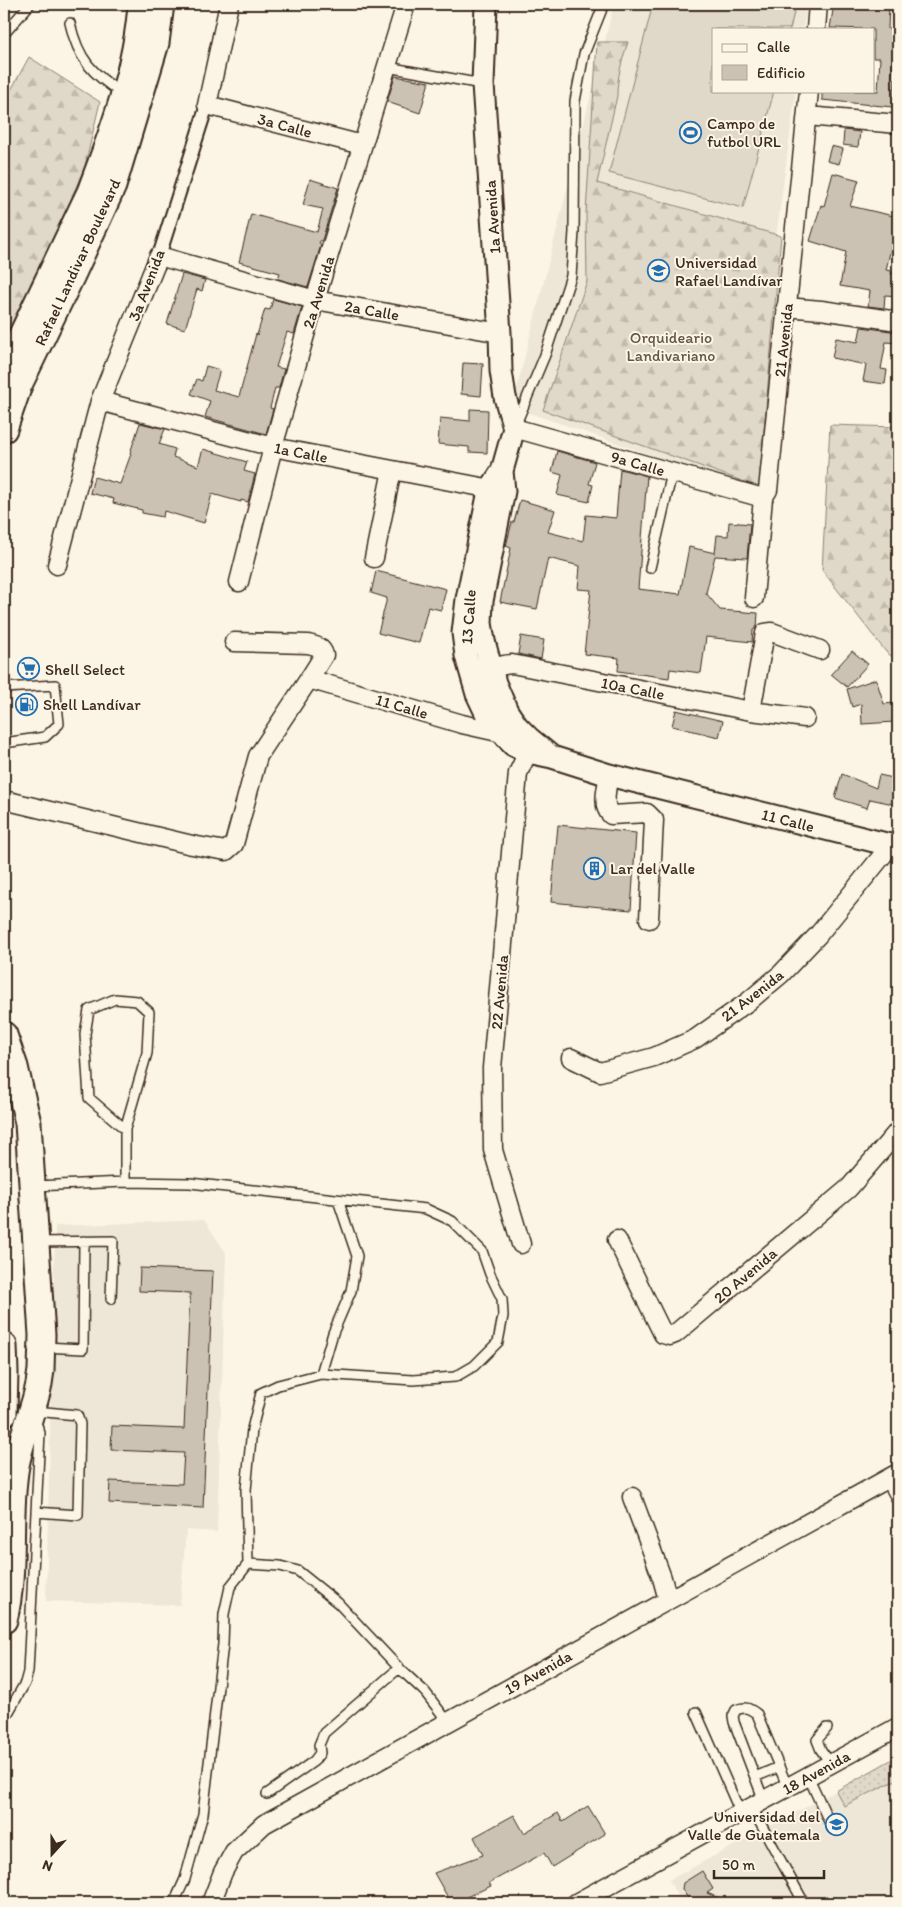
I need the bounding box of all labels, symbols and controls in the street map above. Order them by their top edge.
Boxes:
legend [712,28,874,92]
text: Calle [757,38,790,56]
text: Edificio [757,64,805,82]
street label: 3a Calle [256,109,314,142]
place label: Campo de futbol URL [707,114,781,151]
sports icon: Campo de futbol URL [679,120,703,144]
street label: Rafael Landivar Boulevard [30,176,125,349]
street label: 1a Avenida [480,179,505,255]
street label: 3a Avenida [124,246,169,324]
street label: 2a Avenida [298,253,339,331]
place label: Universidad Rafael Landívar [675,253,783,290]
school or university icon: Universidad Rafael Landívar [647,259,671,283]
street label: 2a Calle [343,296,401,325]
street label: 21 Avenida [770,302,797,378]
park label: Orquideario Landivariano [627,328,715,365]
street label: 1a Calle [272,438,330,467]
street label: 9a Calle [609,447,667,480]
street label: 13 Calle [457,589,480,645]
supermarket icon: Shell Select [17,657,41,681]
place label: Shell Select [45,660,125,679]
street label: 10a Calle [600,673,666,704]
street label: 11 Calle [373,690,430,723]
fuel station icon: Shell Landívar [15,692,39,716]
place label: Shell Landívar [43,695,141,714]
street label: 11 Calle [760,805,816,836]
building icon: Lar del Valle [582,856,606,880]
place label: Lar del Valle [610,859,695,878]
street label: 22 Avenida [487,953,512,1030]
street label: 21 Avenida [717,965,788,1026]
street label: 20 Avenida [710,1243,781,1307]
street label: 19 Avenida [501,1646,576,1699]
street label: 18 Avenida [779,1746,854,1799]
place label: Universidad del Valle de Guatemala [688,1807,820,1844]
school or university icon: Universidad del Valle de Guatemala [824,1813,848,1837]
north arrow [28,1830,78,1880]
scale bar [714,1847,824,1879]
text: N [40,1856,55,1875]
text: 50 m [722,1856,755,1874]

